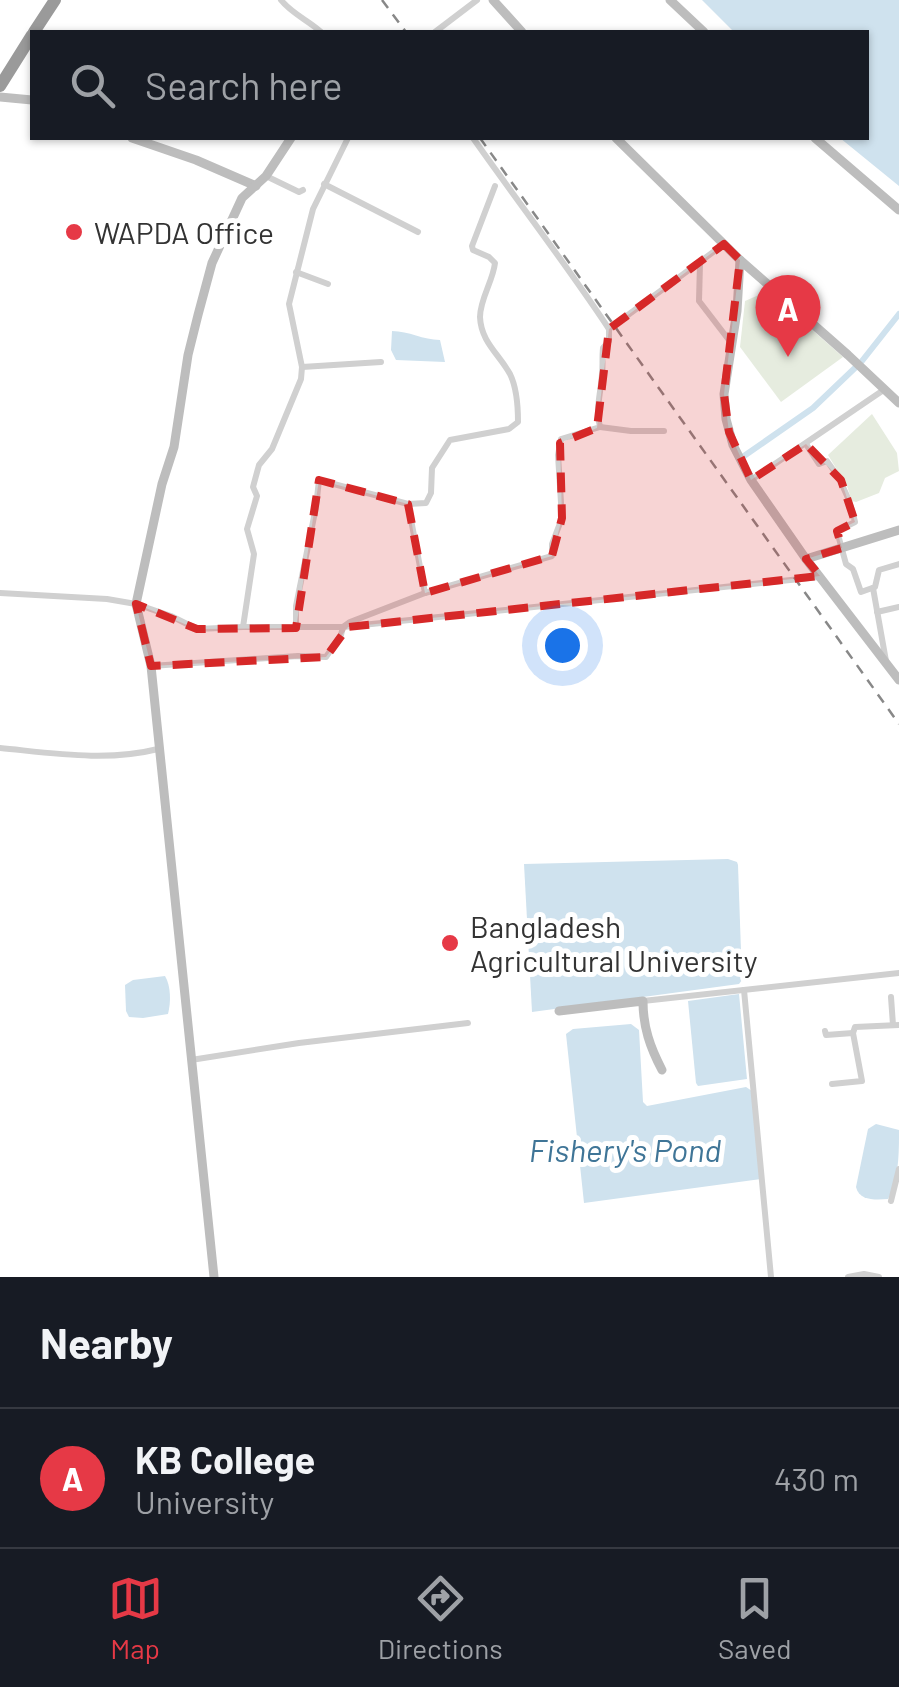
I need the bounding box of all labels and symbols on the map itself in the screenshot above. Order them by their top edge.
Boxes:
place label: WAPDA Office [94,214,274,250]
marker: WAPDA Office [63,221,85,243]
pin: A [756,274,820,357]
your location [537,620,588,671]
place label: Bangladesh Agricultural University [470,908,758,978]
marker: Bangladesh Agricultural University [439,932,461,954]
water label: Fishery's Pond [529,1130,721,1168]

